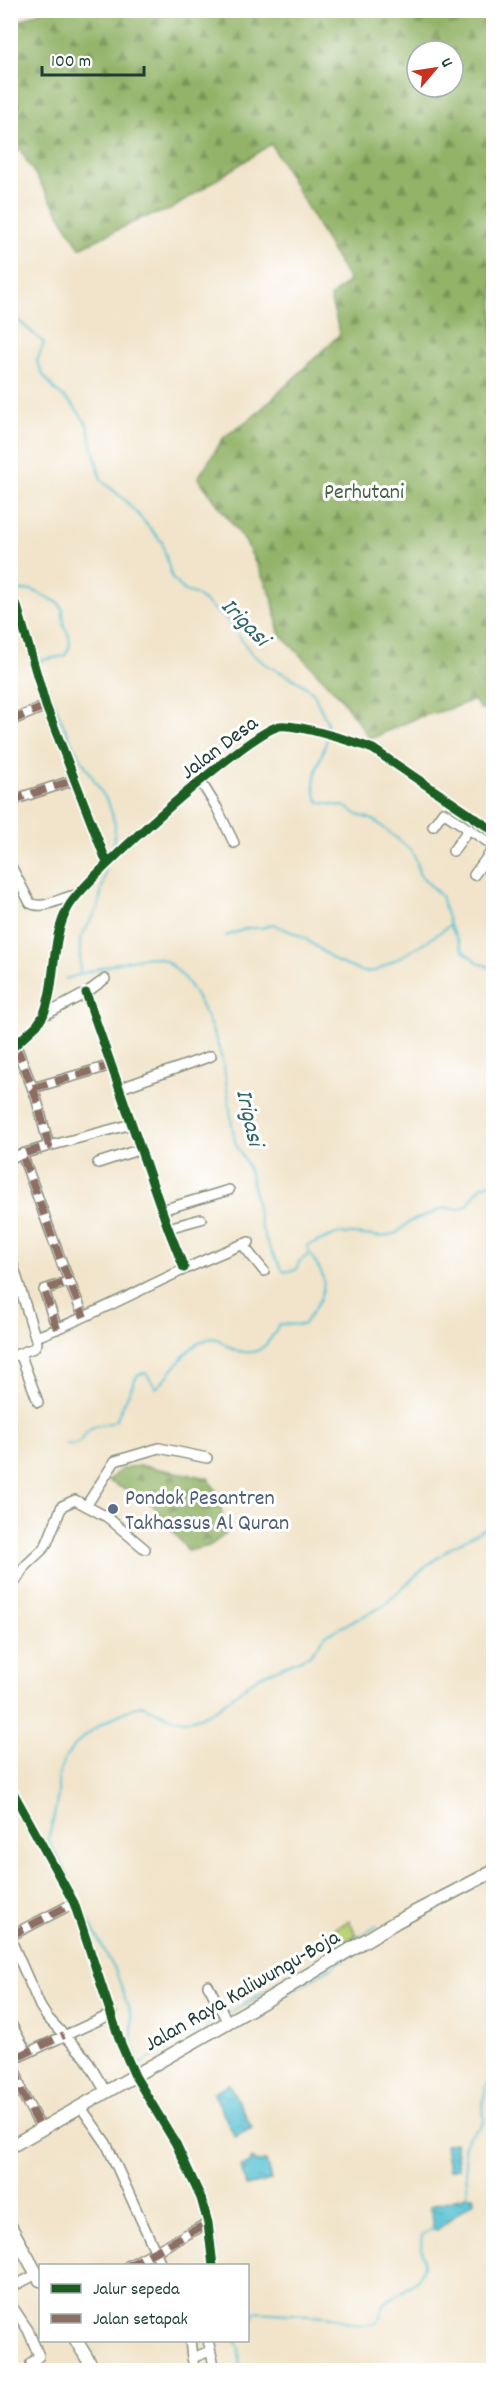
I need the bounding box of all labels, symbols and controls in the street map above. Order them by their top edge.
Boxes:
scale bar [42,39,144,77]
north arrow [405,39,465,99]
text: 100 m [51,50,91,75]
text: U [434,54,458,72]
park label: Perhutani [324,478,404,509]
water label: Irigasi [212,591,279,658]
street label: Jalan Desa [175,709,266,788]
water label: Irigasi [225,1086,272,1153]
place label: Pondok Pesantren Takhassus Al Quran [125,1484,289,1540]
marker: Pondok Pesantren Takhassus Al Quran [106,1502,120,1516]
street label: Jalan Raya Kaliwungu-Boja [139,1923,347,2061]
legend [39,2264,249,2342]
text: Jalur sepeda [93,2278,180,2303]
text: Jalan setapak [93,2308,188,2333]

